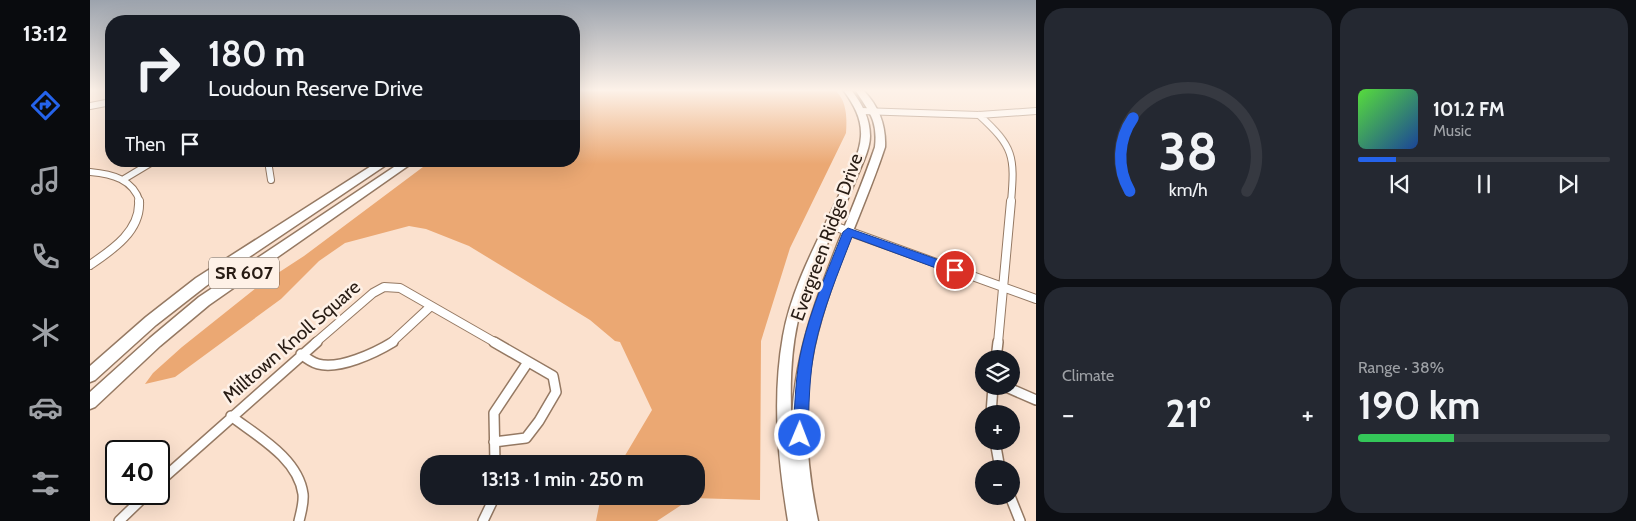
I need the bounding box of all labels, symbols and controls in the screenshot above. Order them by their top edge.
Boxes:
text: 13:12 [23,20,67,47]
text: 180 m [208,32,305,75]
icon: right [125,35,190,100]
text: Loudoun Reserve Drive [208,75,423,102]
icon: directions [28,88,63,123]
text: 101.2 FM [1433,98,1504,121]
text: 38 [1158,120,1218,183]
text: Music [1433,121,1471,140]
icon: arrive [176,130,204,158]
text: Then [125,133,166,156]
street label: Evergreen Ridge Drive [785,150,868,324]
icon: music [28,163,63,198]
icon: previous [1386,170,1414,198]
icon: pause [1470,170,1498,198]
icon: next [1554,170,1582,198]
text: km/h [1168,179,1208,200]
icon: phone [28,239,63,274]
pin [934,249,976,291]
icon: arrive [941,256,969,284]
road number: SR 607 [209,258,279,288]
street label: Milltown Knoll Square [218,275,365,407]
icon: climate [28,315,63,350]
map controls [975,350,1020,505]
button: layers [975,350,1020,395]
text: Range · 38% [1358,358,1444,377]
text: Climate [1062,366,1114,385]
text: 190 km [1358,382,1480,429]
icon: car [28,390,63,425]
text: 21° [1165,390,1211,437]
text: − [1062,397,1074,431]
text: + [1302,397,1314,431]
button: + [975,405,1020,450]
position arrow [773,408,825,460]
speed limit sign: 40 [105,440,170,505]
button: − [975,460,1020,505]
icon: filters [28,466,63,501]
text: 13:13 · 1 min · 250 m [482,468,643,491]

